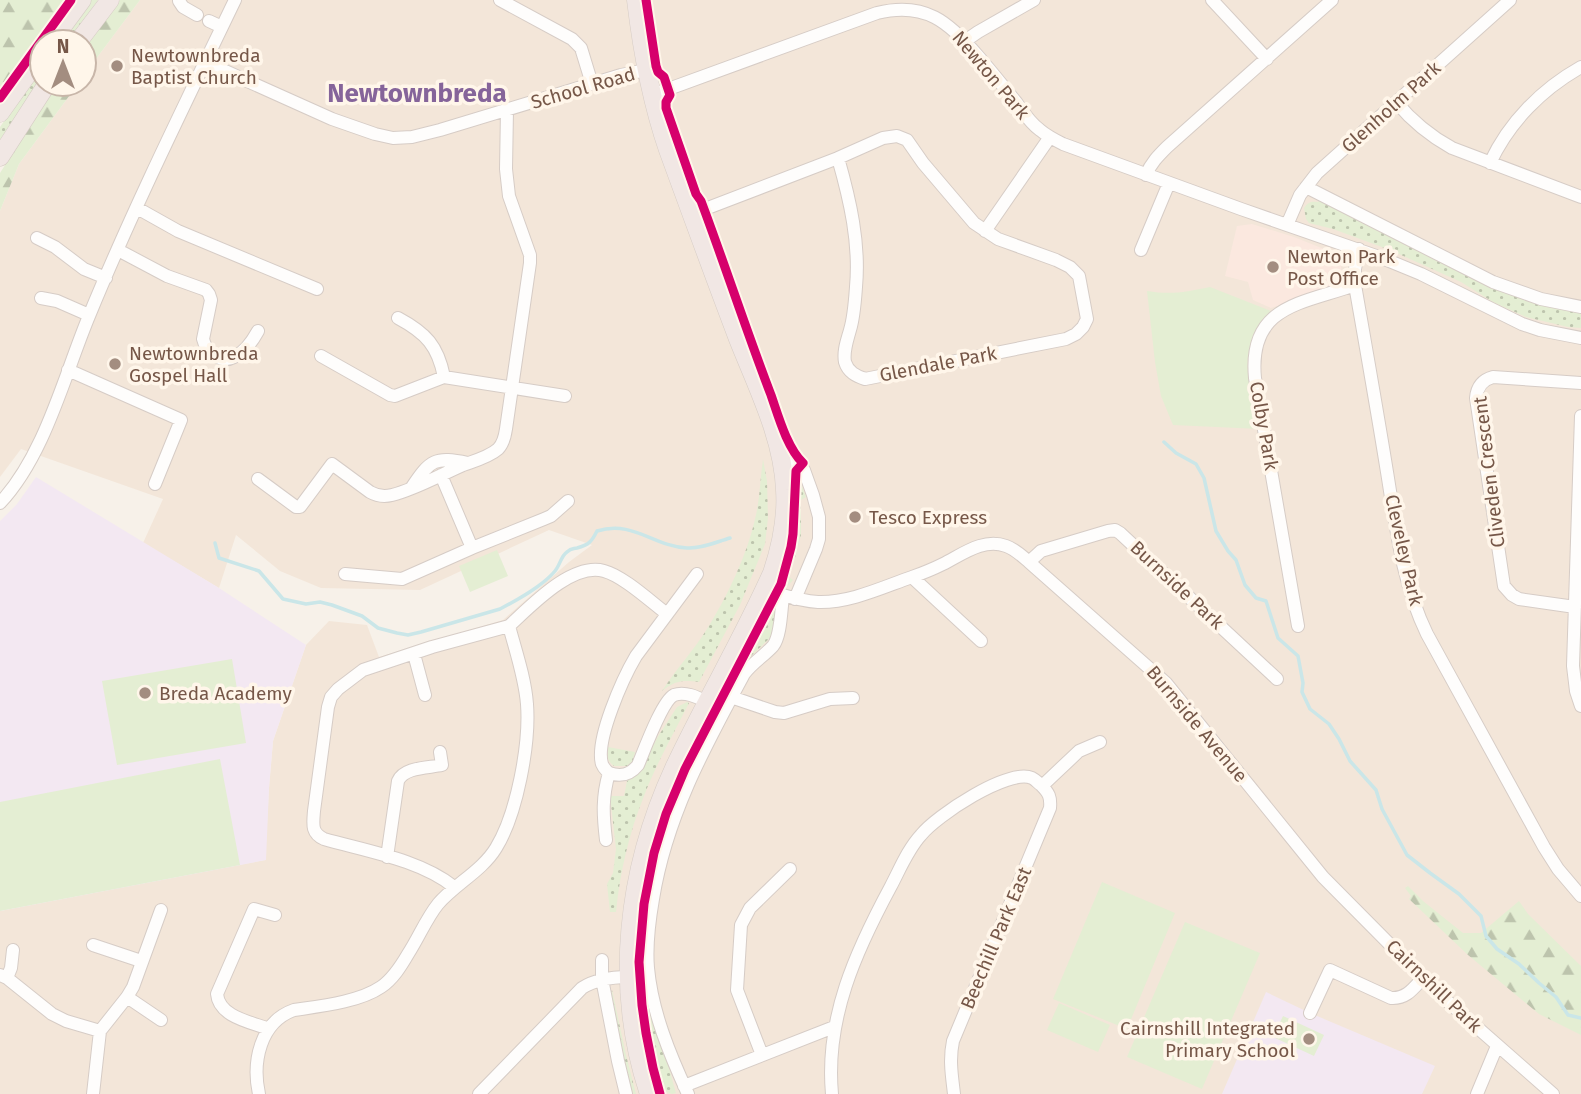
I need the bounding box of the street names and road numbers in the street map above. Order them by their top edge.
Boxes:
street label: Newton Park [947,26,1035,124]
street label: Glenholm Park [1337,56,1446,158]
street label: School Road [528,62,638,114]
street label: Glendale Park [878,341,999,387]
street label: Colby Park [1245,380,1283,473]
street label: Cliveden Crescent [1468,395,1510,549]
street label: Cleveley Park [1380,492,1428,608]
street label: Burnside Park [1125,536,1229,634]
street label: Burnside Avenue [1142,661,1252,787]
street label: Beechill Park East [956,863,1036,1013]
street label: Cairnshill Park [1382,935,1487,1037]

